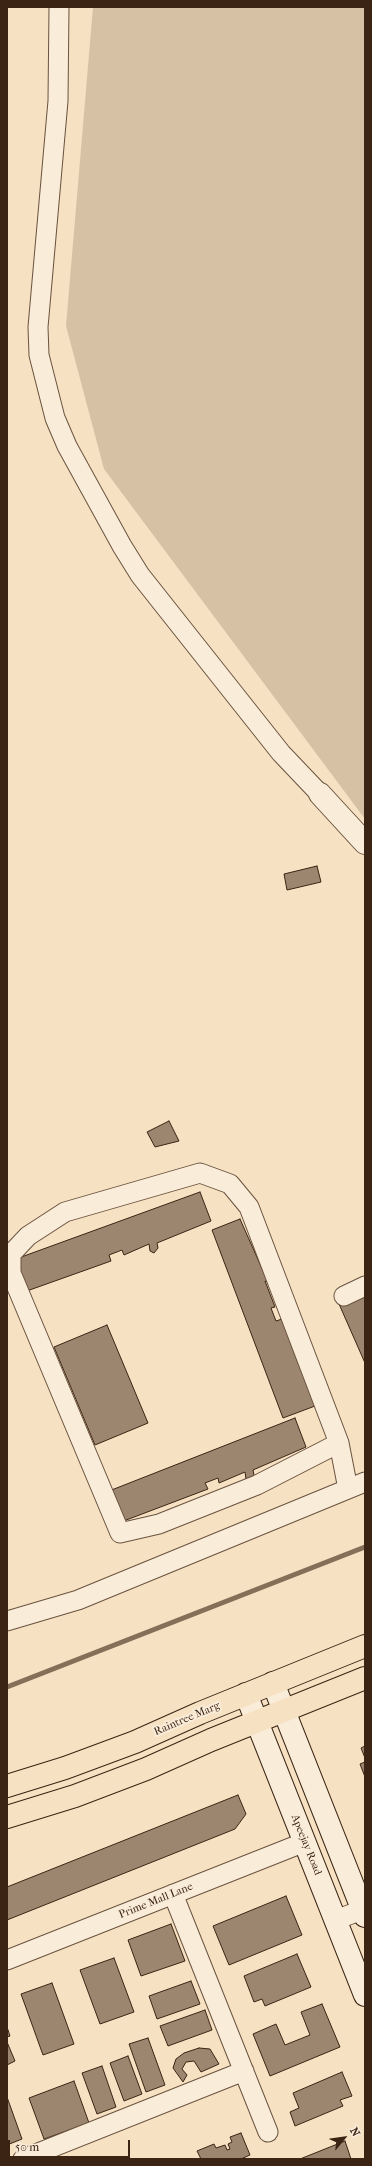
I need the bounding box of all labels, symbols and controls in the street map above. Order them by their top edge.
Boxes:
street label: Raintree Marg [152,1699,222,1739]
street label: Apeejay Road [288,1813,324,1877]
street label: Prime Mall Lane [117,1880,195,1922]
north arrow [324,2118,364,2158]
text: N [347,2125,363,2139]
scale bar [10,2132,132,2158]
text: 50 m [15,2140,39,2154]

